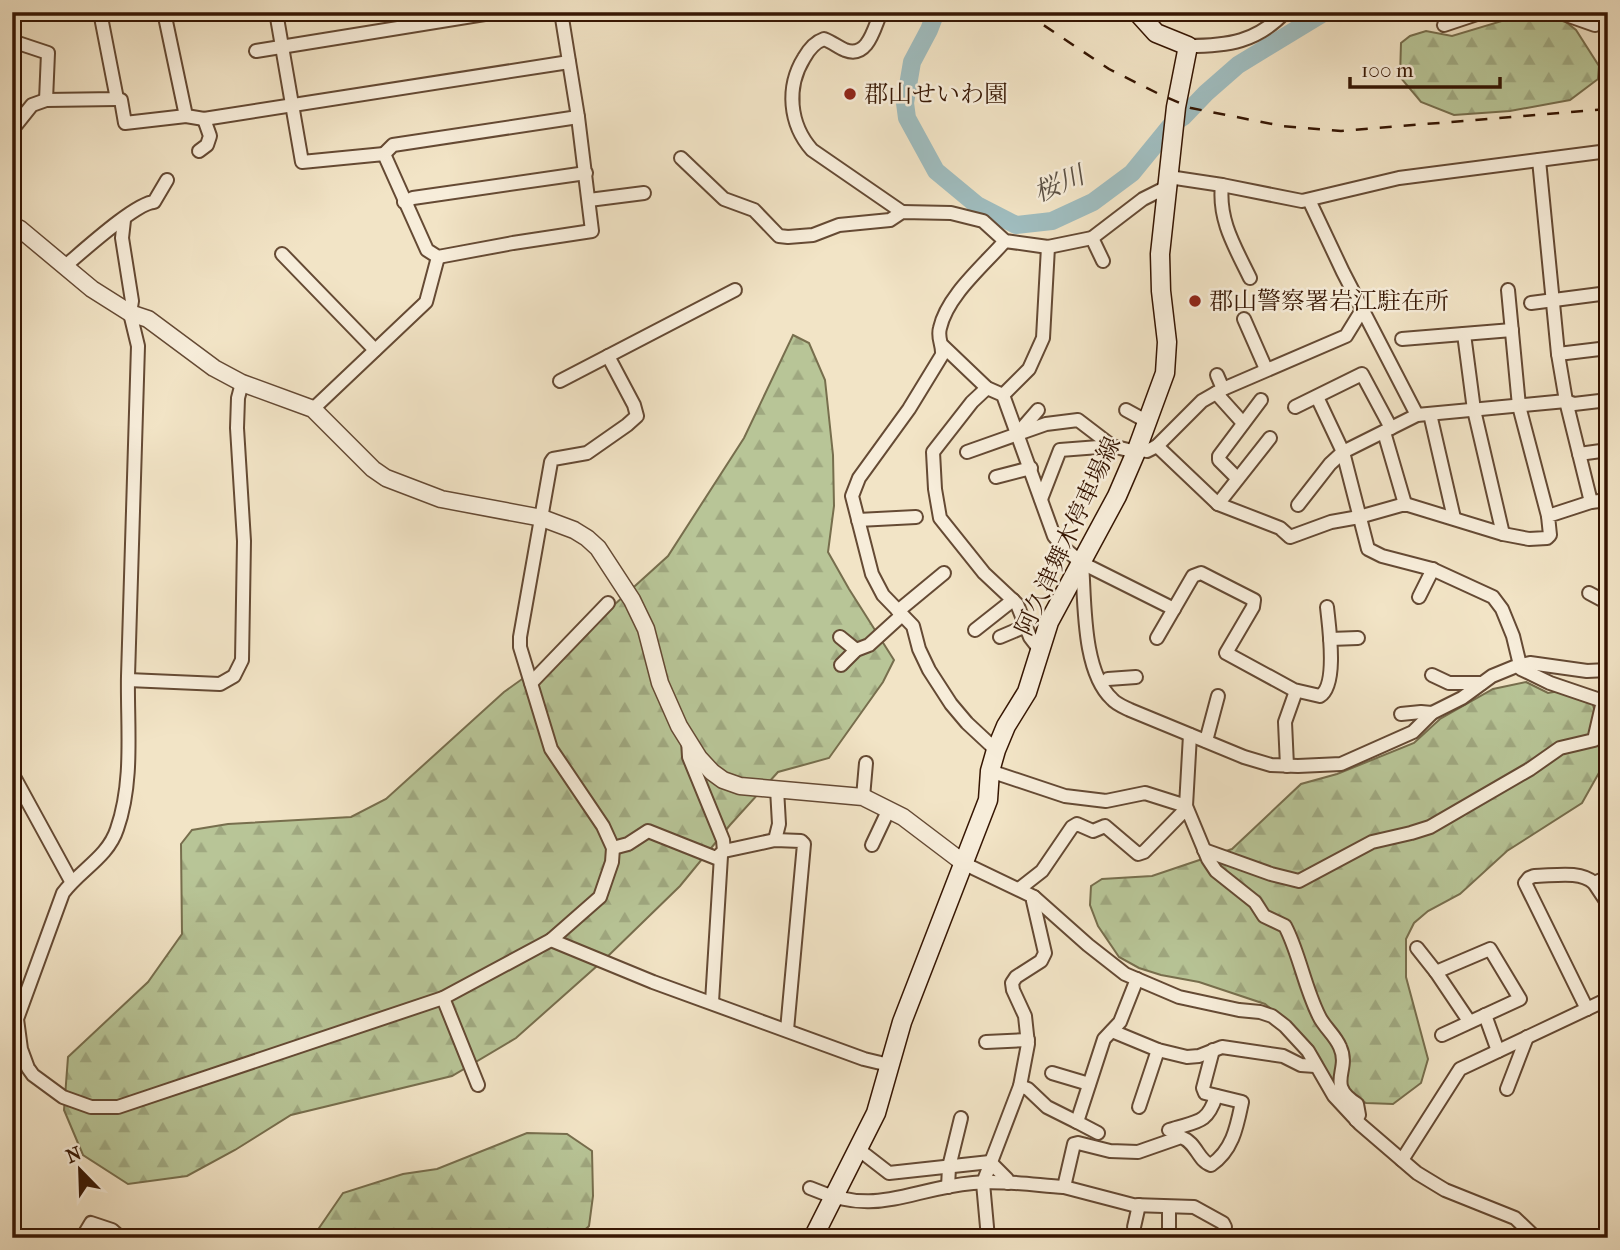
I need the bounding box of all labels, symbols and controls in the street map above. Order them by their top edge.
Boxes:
scale bar [1350,46,1501,90]
text: 100 m [1361,58,1414,82]
place label: 郡山せいわ園 [864,80,1008,108]
marker: 郡山せいわ園 [842,86,858,102]
water label: 桜川 [1029,158,1092,208]
place label: 郡山警察署岩江駐在所 [1209,287,1449,315]
marker: 郡山警察署岩江駐在所 [1187,293,1203,309]
street label: 阿久津舞木停車場線 [1010,432,1126,640]
north arrow [46,1134,116,1204]
text: N [63,1142,85,1168]

